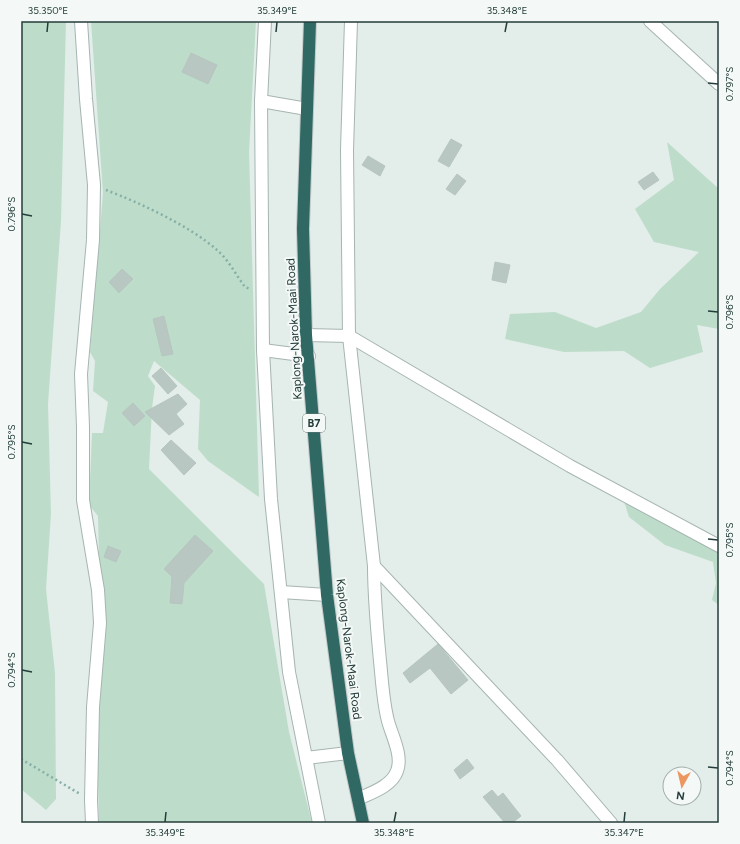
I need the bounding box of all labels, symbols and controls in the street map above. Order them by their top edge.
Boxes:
text: 35.350°E [28,4,68,17]
text: 35.349°E [257,4,297,17]
text: 35.348°E [487,4,527,17]
text: 0.797°S [723,67,736,101]
text: 0.796°S [5,196,18,232]
street label: Kaplong-Narok-Maai Road [283,258,305,400]
text: 0.796°S [723,294,736,330]
road number: B7 [303,414,325,432]
text: 0.795°S [5,424,18,460]
text: 0.795°S [723,522,736,558]
street label: Kaplong-Narok-Maai Road [333,578,365,720]
text: 0.794°S [5,652,18,688]
text: 0.794°S [723,750,736,786]
north arrow [662,766,702,806]
text: N [676,788,686,802]
text: 35.349°E [145,826,185,839]
text: 35.348°E [374,826,414,839]
text: 35.347°E [604,826,644,839]

